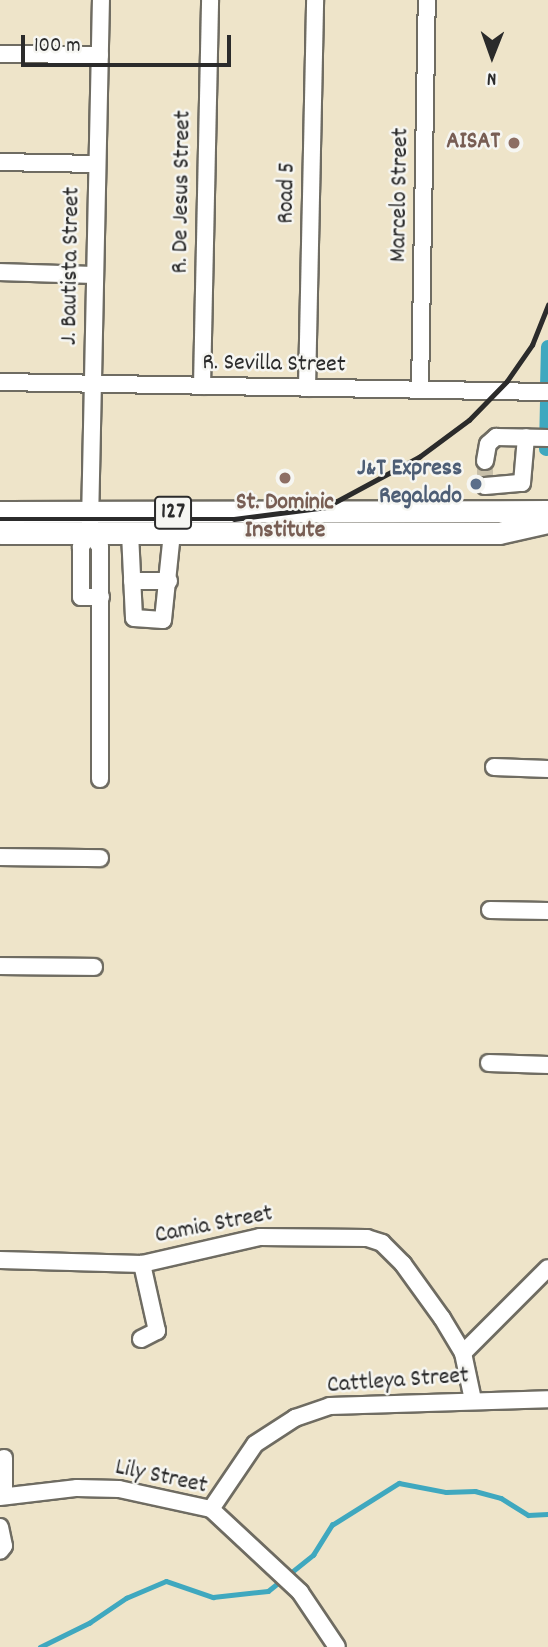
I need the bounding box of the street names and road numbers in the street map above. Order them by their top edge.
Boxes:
street label: R. De Jesus Street [167,110,199,274]
street label: Marcelo Street [385,127,417,263]
street label: Road 5 [273,162,303,224]
street label: J. Bautista Street [56,187,88,345]
street label: R. Sevilla Street [202,349,346,381]
road number: 127 [154,494,192,533]
street label: Camia Street [153,1201,275,1251]
street label: Cattleya Street [326,1363,470,1401]
street label: Lily Street [112,1454,210,1502]

